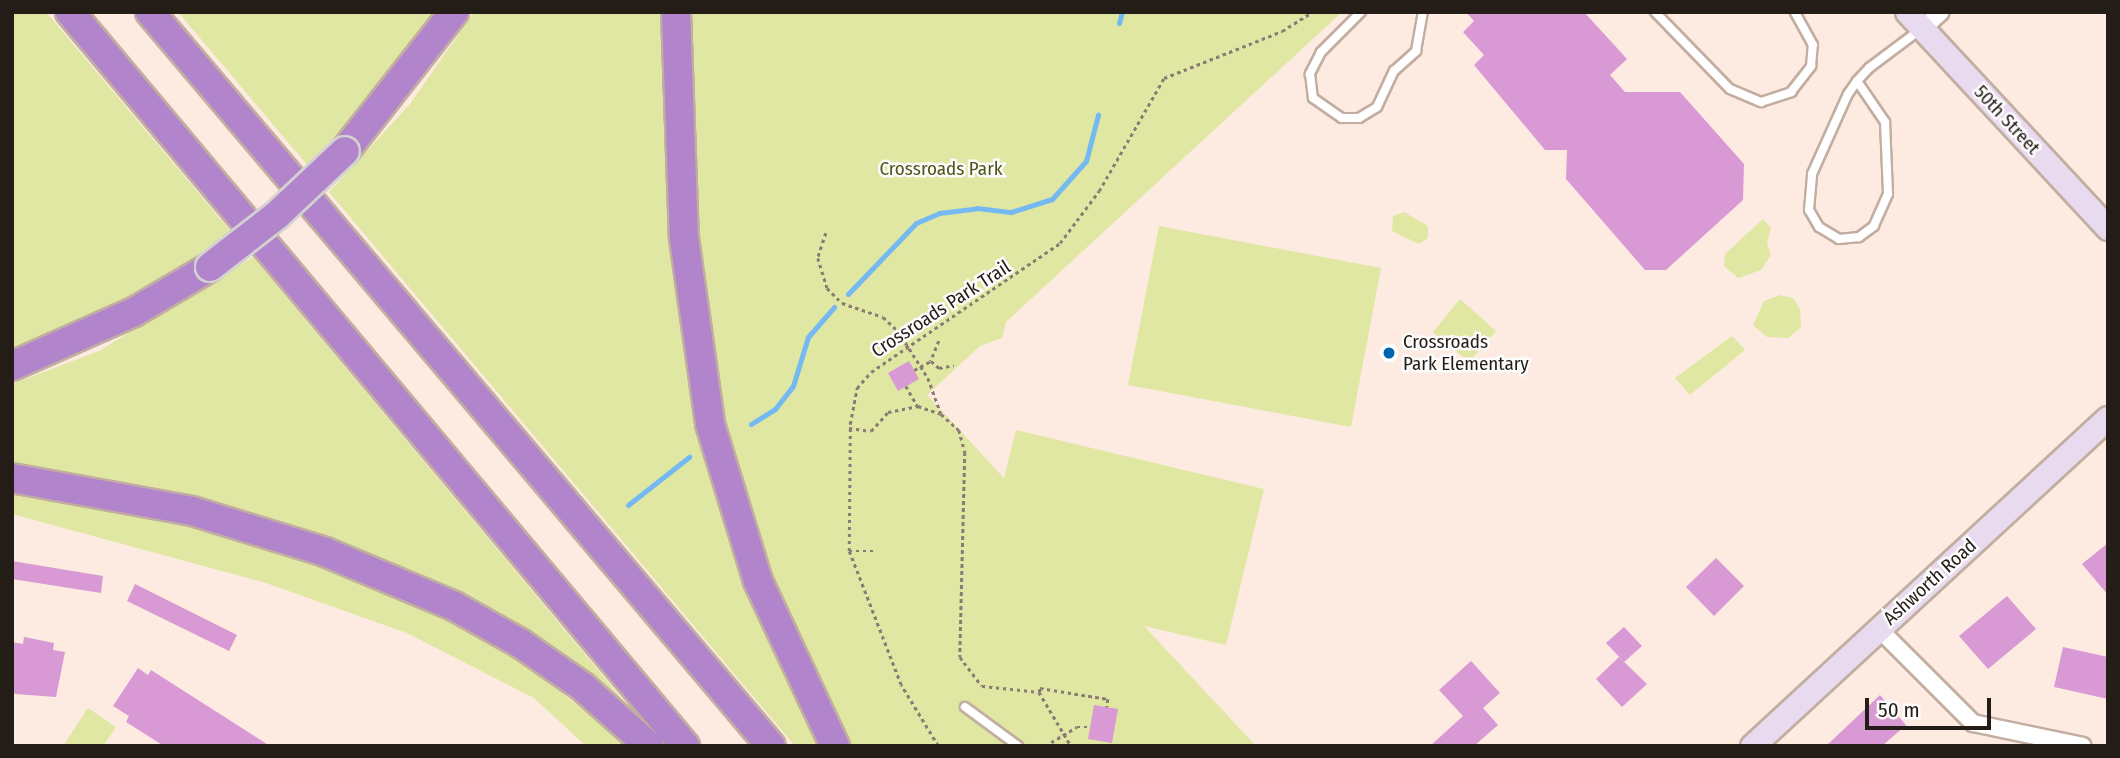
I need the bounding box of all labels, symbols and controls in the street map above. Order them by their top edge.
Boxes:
street label: 50th Street [1969,81,2045,159]
park label: Crossroads Park [879,158,1003,180]
street label: Crossroads Park Trail [867,256,1015,362]
place label: Crossroads Park Elementary [1403,331,1529,375]
marker: Crossroads Park Elementary [1381,345,1397,361]
street label: Ashworth Road [1879,534,1981,630]
scale bar [1868,684,1994,728]
text: 50 m [1878,697,1920,723]

